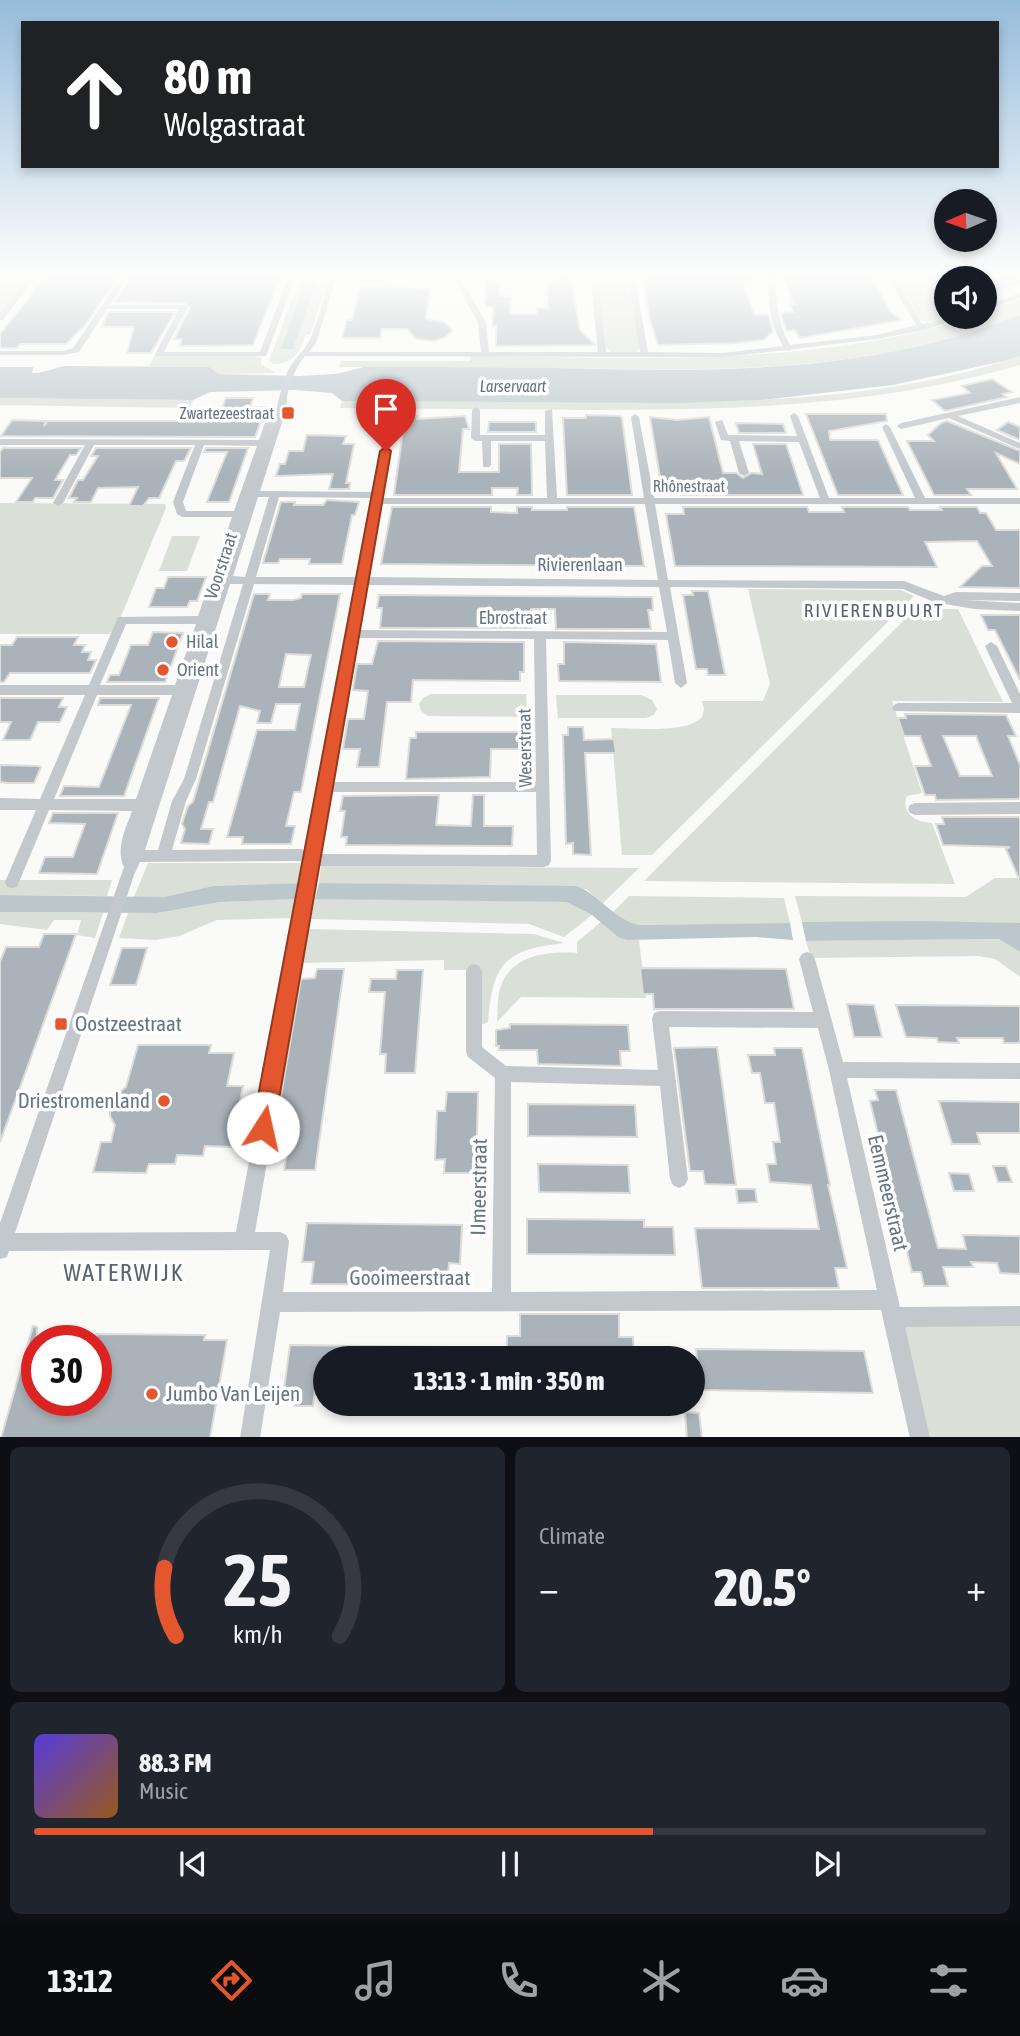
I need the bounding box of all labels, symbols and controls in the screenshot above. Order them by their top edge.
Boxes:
text: 80 m [164,48,252,104]
icon: ahead [49,49,140,140]
text: Wolgastraat [164,106,306,143]
north arrow [934,189,998,252]
map controls [934,189,997,329]
button: sound [934,266,997,329]
water label: Larservaart [480,377,547,395]
pin [356,379,416,451]
icon: arrive [367,390,405,428]
place label: Zwartezeestraat [180,404,274,422]
marker: Zwartezeestraat [280,405,296,421]
street label: Rhônestraat [653,477,726,495]
street label: Voorstraat [200,530,241,602]
street label: Rivierenlaan [537,554,623,575]
district label: RIVIERENBUURT [804,599,944,621]
street label: Ebrostraat [479,607,547,628]
place label: Hilal [186,631,219,652]
marker: Hilal [164,634,180,650]
place label: Orient [177,659,219,680]
marker: Orient [155,662,171,678]
street label: Weserstraat [513,708,536,788]
place label: Oostzeestraat [75,1011,182,1035]
marker: Oostzeestraat [53,1016,69,1032]
place label: Driestromenland [18,1088,150,1112]
position arrow [226,1091,300,1165]
marker: Driestromenland [156,1093,172,1109]
street label: Eemmeerstraat [864,1132,914,1253]
street label: IJmeerstraat [465,1138,491,1236]
district label: WATERWIJK [63,1259,185,1286]
street label: Gooimeerstraat [350,1265,470,1289]
speed limit sign: 30 [21,1325,112,1416]
text: 13:13 · 1 min · 350 m [414,1366,604,1396]
place label: Jumbo Van Leijen [166,1381,300,1405]
marker: Jumbo Van Leijen [144,1386,160,1402]
text: Climate [539,1523,605,1549]
text: 25 [223,1538,292,1621]
text: 20.5° [714,1557,811,1617]
text: − [539,1566,559,1609]
text: + [966,1566,986,1609]
text: km/h [233,1619,282,1647]
text: 88.3 FM [139,1748,212,1778]
text: Music [139,1778,187,1804]
icon: previous [174,1845,212,1883]
icon: pause [491,1845,529,1883]
icon: next [808,1845,846,1883]
icon: directions [207,1956,256,2005]
icon: music [351,1956,400,2005]
icon: phone [494,1956,543,2005]
icon: climate [637,1956,686,2005]
icon: car [780,1956,829,2005]
icon: filters [924,1956,973,2005]
text: 13:12 [47,1962,113,1999]

